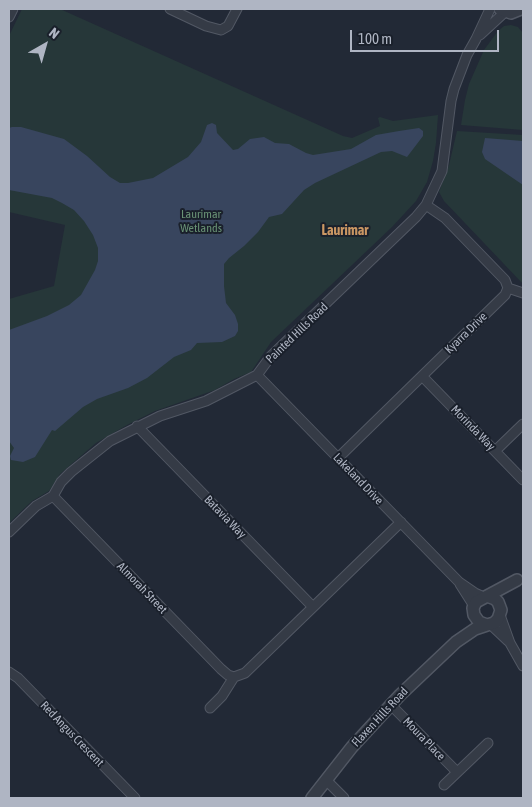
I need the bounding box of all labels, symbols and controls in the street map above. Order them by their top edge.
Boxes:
north arrow [20,20,70,70]
scale bar [352,20,501,52]
text: N [46,24,62,42]
text: 100 m [358,30,392,47]
park label: Laurimar Wetlands [180,207,222,235]
district label: Laurimar [322,223,368,239]
street label: Painted Hills Road [263,300,331,366]
street label: Kyarra Drive [442,309,490,357]
street label: Morinda Way [448,402,498,454]
street label: Lakeland Drive [330,450,386,508]
street label: Batavia Way [201,493,249,541]
street label: Almorah Street [114,559,170,617]
street label: Flaxen Hills Road [349,684,411,750]
street label: Red Angus Crescent [37,698,107,770]
street label: Moura Place [400,714,448,764]

